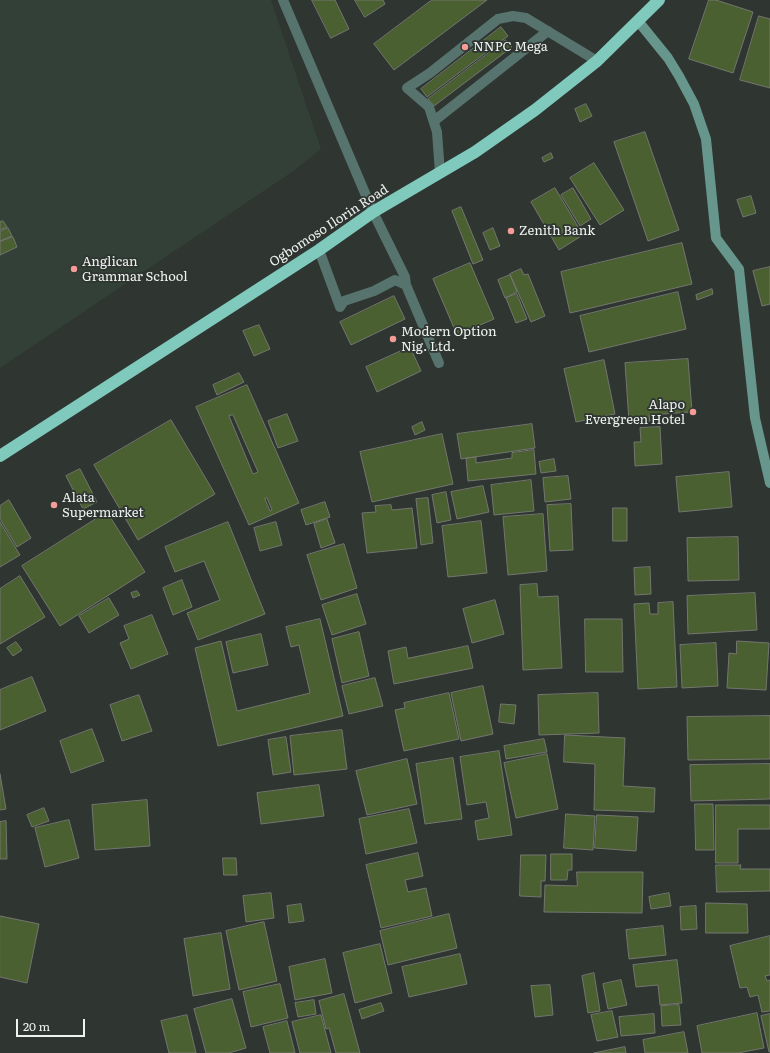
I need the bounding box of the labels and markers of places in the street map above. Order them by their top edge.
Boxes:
place label: NNPC Mega [473,39,548,55]
marker: NNPC Mega [460,42,470,52]
place label: Zenith Bank [519,223,595,239]
marker: Zenith Bank [506,226,516,236]
place label: Anglican Grammar School [82,254,188,285]
marker: Anglican Grammar School [69,264,79,274]
place label: Modern Option Nig. Ltd. [401,324,497,355]
marker: Modern Option Nig. Ltd. [388,334,398,344]
place label: Alapo Evergreen Hotel [585,397,685,428]
marker: Alapo Evergreen Hotel [688,407,698,417]
place label: Alata Supermarket [62,490,144,521]
marker: Alata Supermarket [49,500,59,510]

